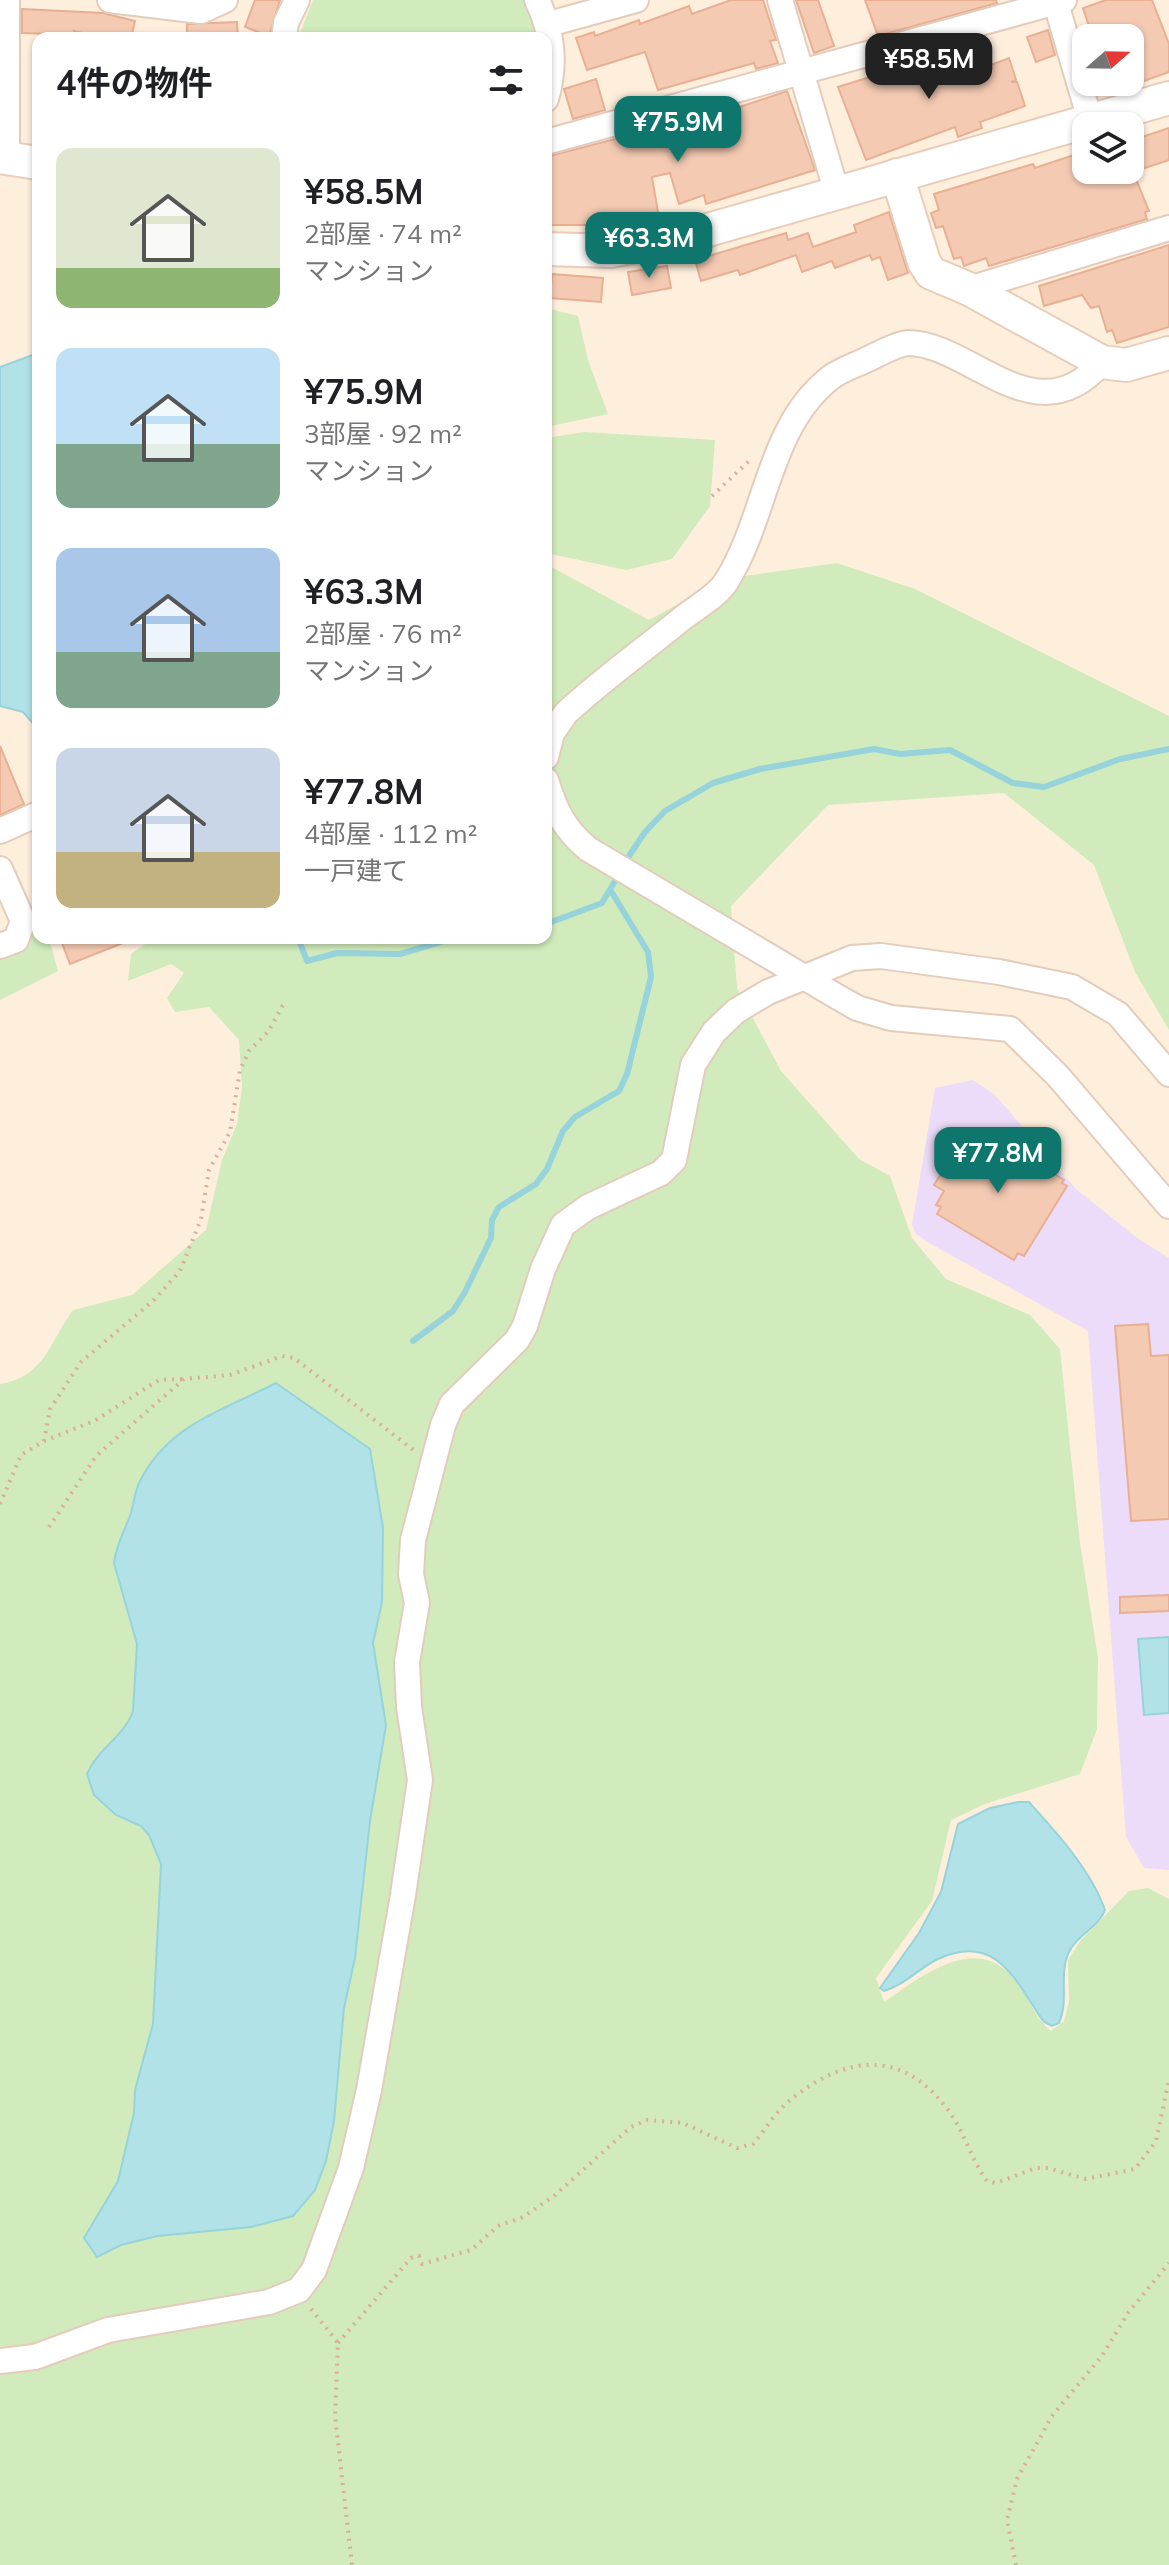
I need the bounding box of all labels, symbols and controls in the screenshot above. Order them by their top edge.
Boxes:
north arrow [1072,24,1144,96]
map controls [1072,24,1144,184]
pin: ¥58.5M [864,33,994,101]
text: ¥58.5M [883,42,975,75]
icon: filters [484,58,528,102]
text: 4件の物件 [56,61,212,104]
pin: ¥75.9M [613,96,743,164]
text: ¥75.9M [632,105,724,138]
button: layers [1072,112,1144,184]
text: ¥58.5M [304,170,424,213]
icon: home [120,180,216,276]
pin: ¥63.3M [584,212,714,280]
text: 2部屋 · 74 m² [304,217,462,250]
text: ¥63.3M [603,221,695,254]
text: マンション [304,254,434,287]
text: ¥75.9M [304,370,424,413]
icon: home [120,380,216,476]
text: 3部屋 · 92 m² [304,417,462,450]
text: マンション [304,454,434,487]
text: ¥63.3M [304,570,424,613]
icon: home [120,580,216,676]
text: 2部屋 · 76 m² [304,617,462,650]
text: マンション [304,654,434,687]
text: ¥77.8M [304,770,424,813]
icon: home [120,780,216,876]
text: 4部屋 · 112 m² [304,817,477,850]
text: 一戸建て [304,854,408,887]
pin: ¥77.8M [933,1127,1063,1195]
text: ¥77.8M [952,1136,1044,1169]

